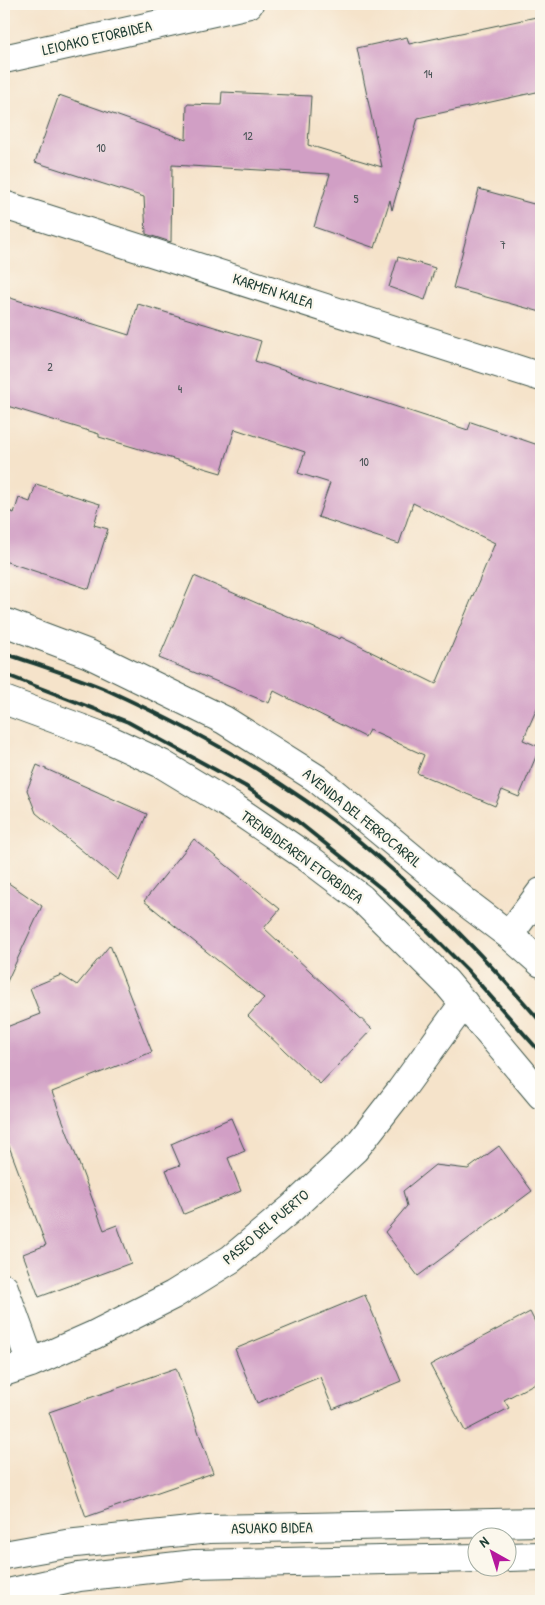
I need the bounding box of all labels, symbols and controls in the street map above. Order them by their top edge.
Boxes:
street label: LEIOAKO ETORBIDEA [40,15,154,60]
house number: 14 [424,65,433,82]
house number: 12 [243,127,253,144]
house number: 10 [96,139,106,156]
house number: 5 [353,190,359,207]
house number: 7 [500,236,506,253]
street label: KARMEN KALEA [230,268,317,314]
house number: 2 [47,358,53,375]
house number: 4 [178,380,183,397]
house number: 10 [359,453,369,470]
street label: AVENIDA DEL FERROCARRIL [299,763,426,872]
street label: TRENBIDEAREN ETORBIDEA [237,805,368,909]
street label: PASEO DEL PUERTO [218,1184,313,1269]
street label: ASUAKO BIDEA [231,1516,314,1539]
north arrow [468,1528,518,1578]
text: N [475,1531,493,1551]

